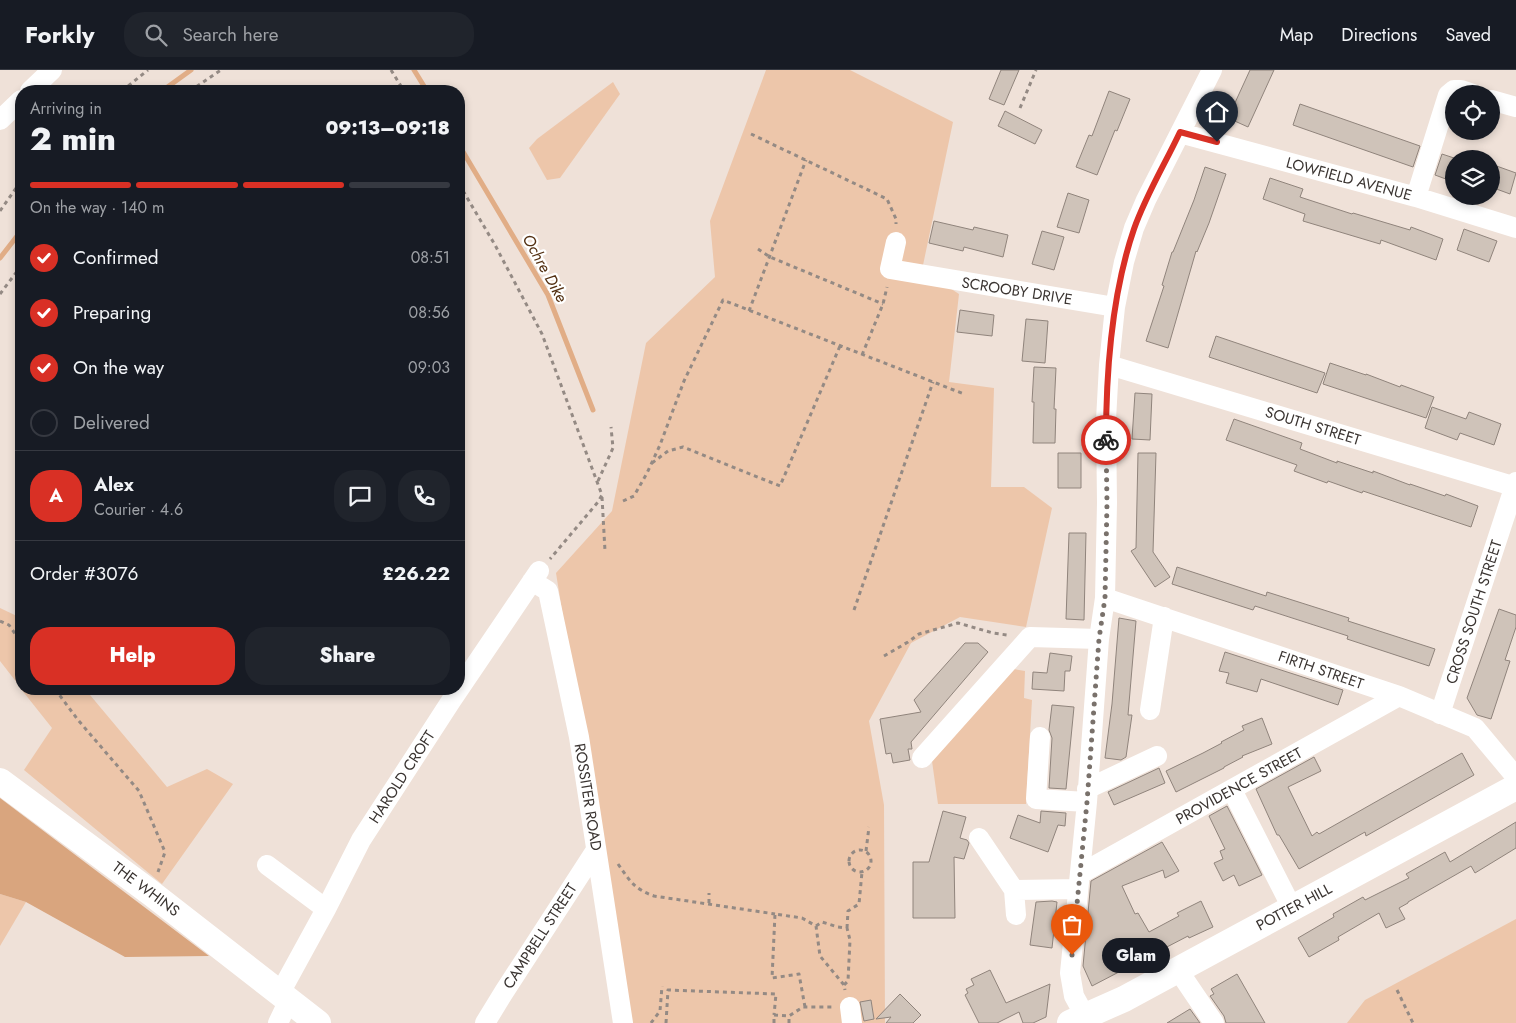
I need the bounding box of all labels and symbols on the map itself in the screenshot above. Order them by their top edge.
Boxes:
pin [1196,91,1238,142]
street label: LOWFIELD AVENUE [1284,152,1414,206]
water label: Ochre Dike [517,230,573,306]
street label: SCROOBY DRIVE [960,271,1074,311]
street label: SOUTH STREET [1263,401,1363,451]
courier [1081,415,1131,465]
street label: CROSS SOUTH STREET [1440,537,1508,687]
street label: FIRTH STREET [1275,645,1367,695]
street label: HAROLD CROFT [364,726,440,828]
street label: ROSSITER ROAD [569,742,607,852]
street label: PROVIDENCE STREET [1172,742,1306,830]
street label: THE WHINS [108,856,184,922]
street label: POTTER HILL [1252,878,1336,936]
street label: CAMPBELL STREET [498,879,582,993]
pin [1051,904,1093,955]
callout: Glam [1102,938,1170,972]

